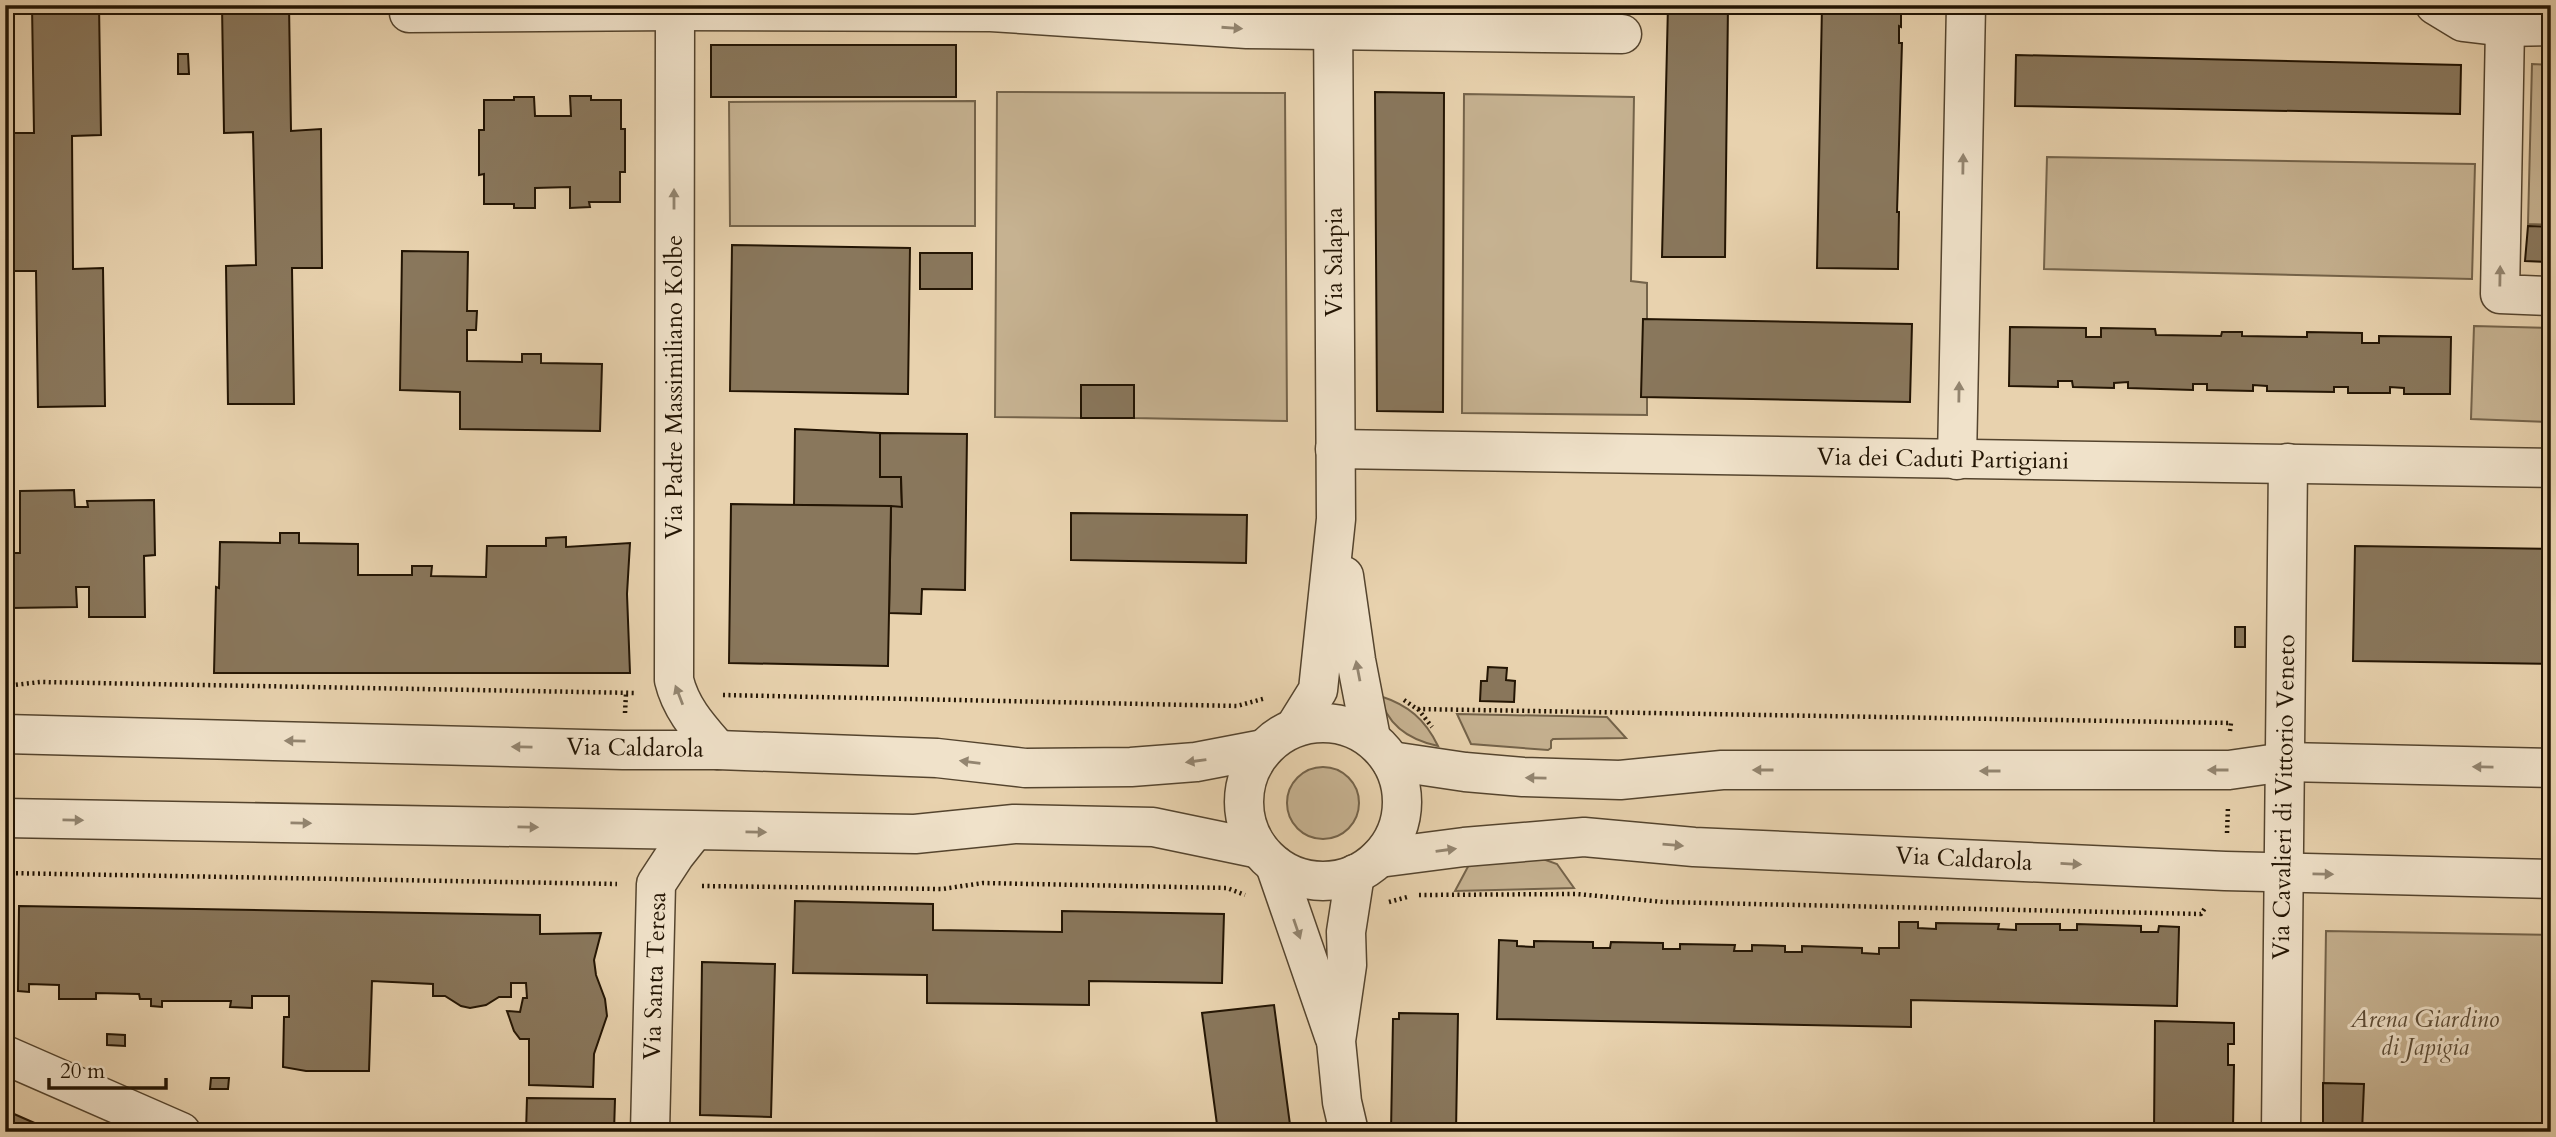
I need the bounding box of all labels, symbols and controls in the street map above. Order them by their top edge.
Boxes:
one-way arrow [1222,22,1244,33]
one-way arrow [1957,153,1969,175]
one-way arrow [668,187,680,209]
street label: Via Salapia [1318,206,1351,317]
street label: Via Padre Massimiliano Kolbe [658,235,691,539]
one-way arrow [2495,265,2506,287]
one-way arrow [1953,381,1964,403]
street label: Via dei Caduti Partigiani [1817,440,2070,478]
street label: Via Cavalieri di Vittorio Veneto [2265,634,2303,960]
one-way arrow [1352,660,1363,682]
one-way arrow [673,684,684,705]
street label: Via Caldarola [566,730,705,766]
one-way arrow [283,735,305,747]
one-way arrow [511,741,533,752]
one-way arrow [958,756,980,767]
one-way arrow [1185,756,1207,767]
one-way arrow [2471,761,2493,772]
one-way arrow [1751,764,1773,776]
one-way arrow [1979,765,2001,777]
one-way arrow [2206,765,2228,776]
one-way arrow [1524,772,1546,783]
one-way arrow [63,814,85,825]
one-way arrow [290,817,312,829]
one-way arrow [518,821,540,833]
one-way arrow [745,826,767,838]
street label: Via Caldarola [1895,839,2034,879]
one-way arrow [1662,840,1684,851]
one-way arrow [1435,844,1457,855]
one-way arrow [2060,859,2082,870]
one-way arrow [2312,869,2334,880]
street label: Via Santa Teresa [636,891,674,1061]
one-way arrow [1292,919,1303,940]
park label: Arena Giardino di Japigia [2349,1003,2500,1064]
scale bar [49,1046,166,1090]
text: 20 m [60,1057,105,1086]

